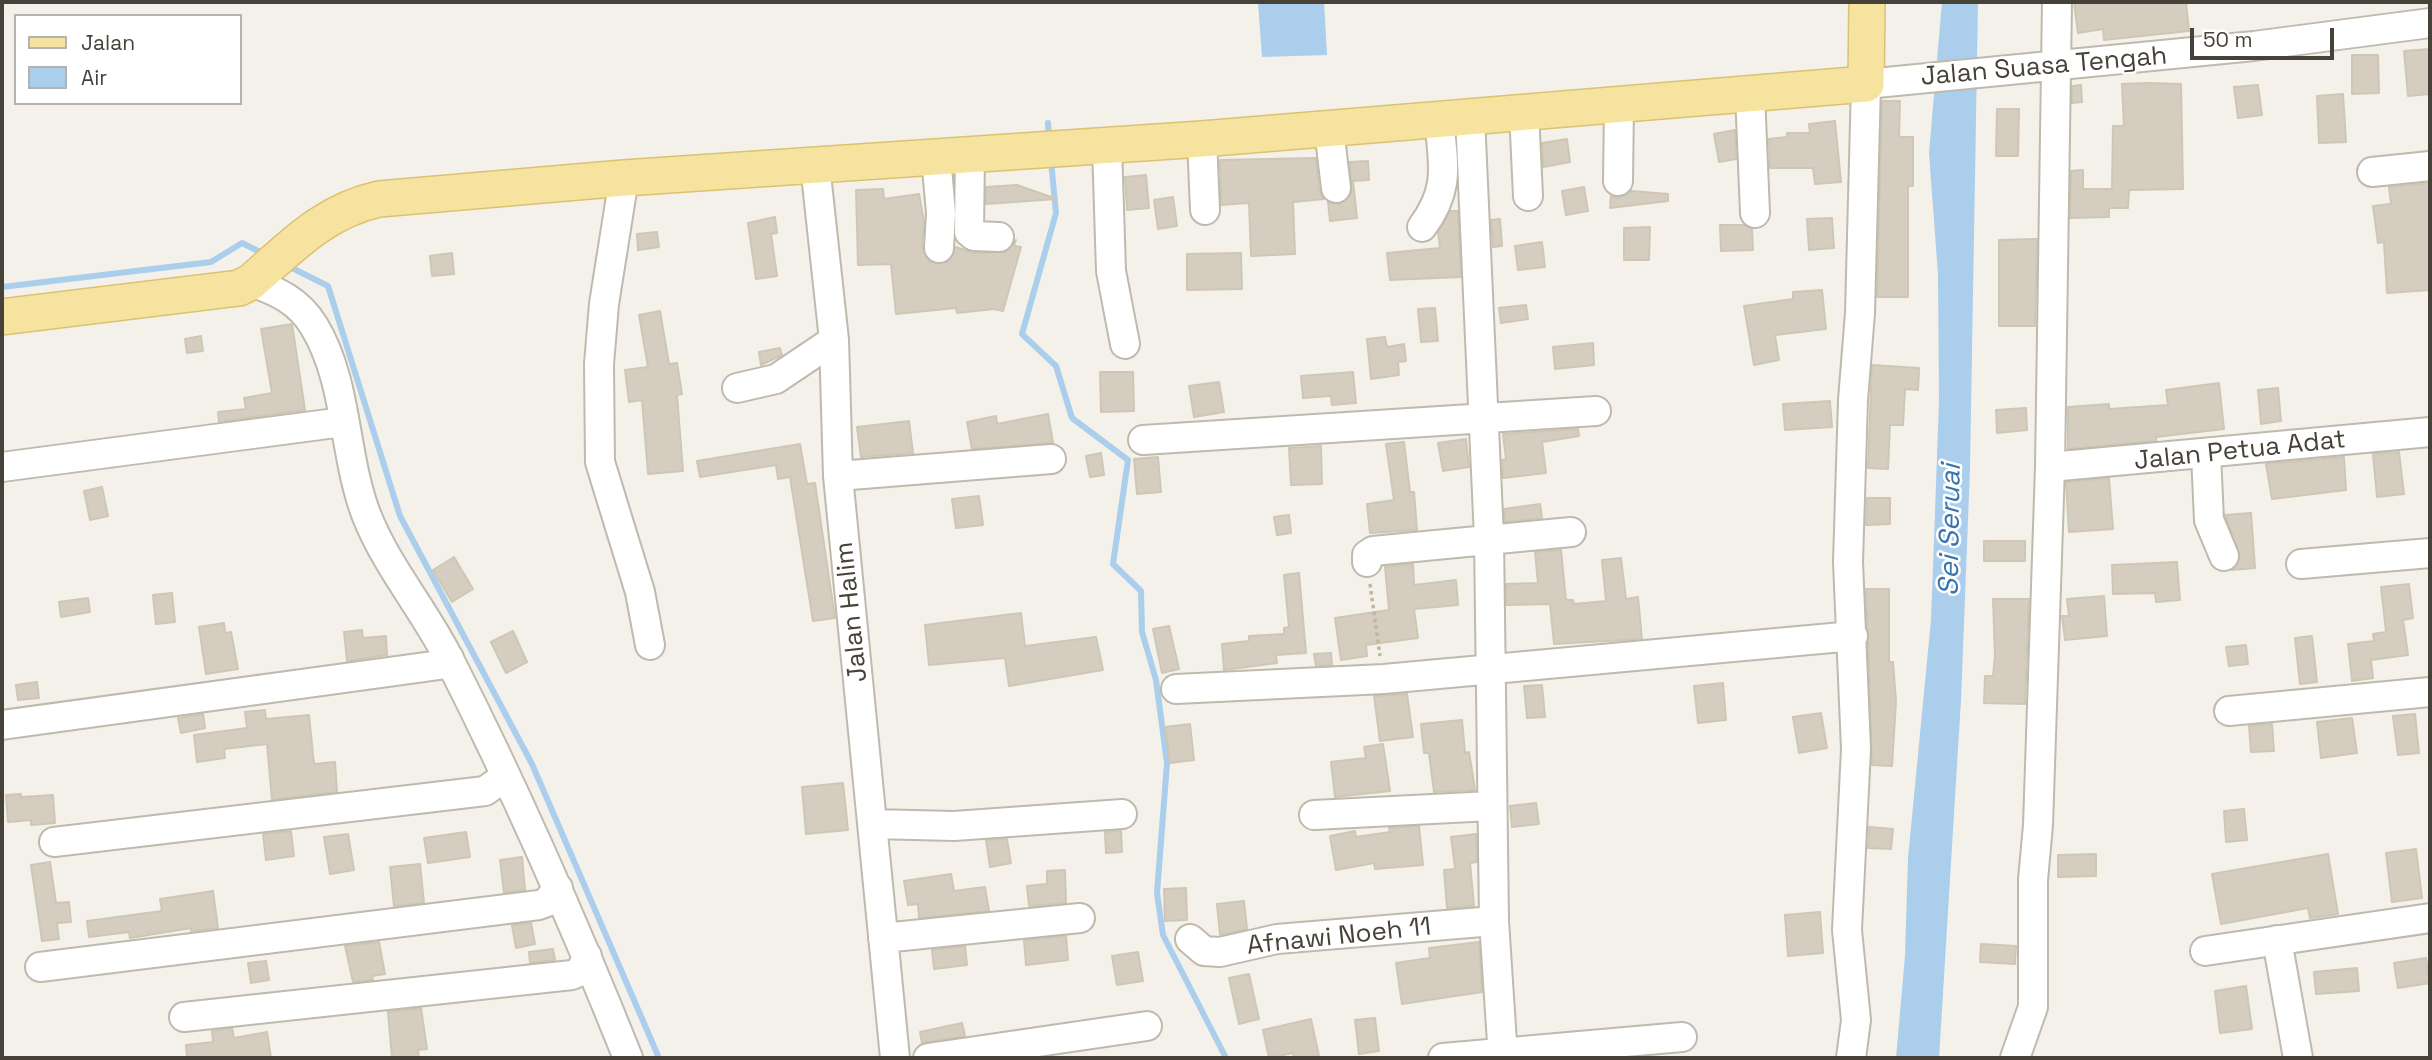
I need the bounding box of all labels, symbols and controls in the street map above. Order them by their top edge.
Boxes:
legend [14,14,242,105]
scale bar [2194,14,2338,58]
text: 50 m [2203,26,2253,53]
text: Jalan [81,29,135,56]
street label: Jalan Suasa Tengah [1920,41,2168,93]
text: Air [81,64,107,91]
street label: Jalan Petua Adat [2133,424,2347,478]
water label: Sei Seruai [1933,464,1969,596]
street label: Jalan Halim [829,540,875,684]
street label: Afnawi Noeh 11 [1245,912,1433,962]

